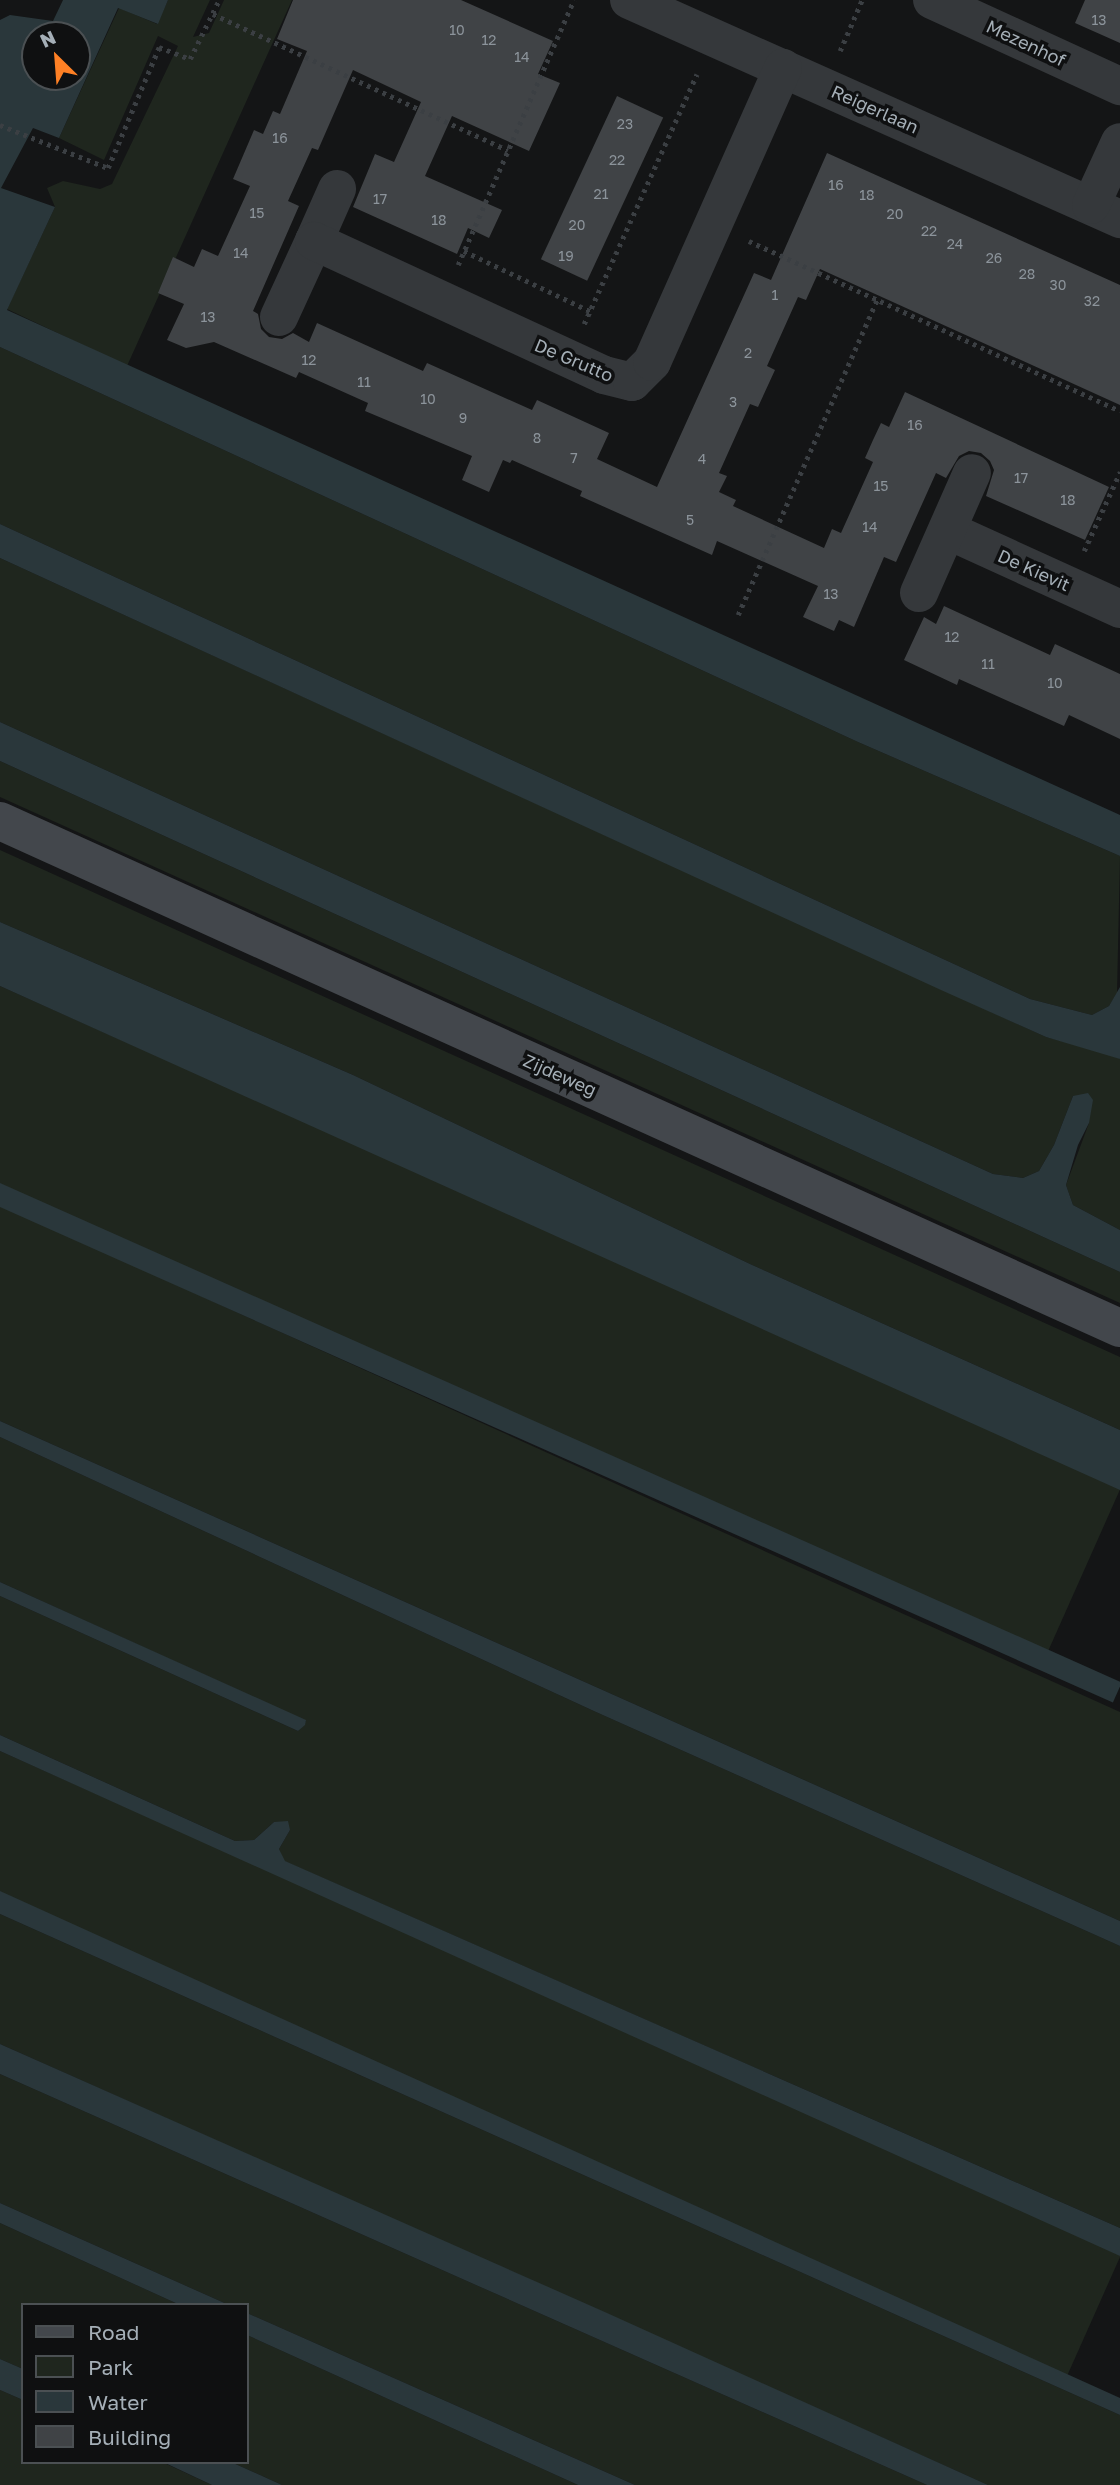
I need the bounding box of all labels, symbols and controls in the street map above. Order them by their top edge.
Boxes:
house number: 13 [1092,12,1106,28]
street label: Mezenhof [983,15,1069,71]
north arrow [21,21,91,91]
house number: 10 [449,22,465,38]
text: N [36,25,59,52]
house number: 12 [482,32,496,48]
house number: 14 [514,49,530,65]
street label: Reigerlaan [828,80,922,138]
house number: 23 [617,116,633,132]
house number: 16 [272,130,288,146]
house number: 22 [609,152,625,168]
house number: 16 [828,177,844,193]
house number: 21 [594,186,608,202]
house number: 18 [859,187,875,203]
house number: 17 [373,191,387,207]
house number: 15 [250,205,264,221]
house number: 20 [887,206,903,222]
house number: 18 [431,212,447,228]
house number: 20 [569,217,585,233]
house number: 22 [921,223,937,239]
house number: 24 [947,236,963,252]
house number: 14 [233,245,249,261]
house number: 19 [558,248,574,264]
house number: 26 [986,250,1002,266]
house number: 28 [1019,266,1035,282]
house number: 30 [1050,277,1066,293]
house number: 1 [772,287,778,303]
house number: 32 [1084,293,1100,309]
house number: 13 [201,309,215,325]
street label: De Grutto [532,334,616,386]
house number: 2 [744,345,752,361]
house number: 12 [302,352,316,368]
house number: 11 [357,374,371,390]
house number: 10 [420,391,436,407]
house number: 3 [729,394,737,410]
house number: 9 [459,410,467,426]
house number: 16 [907,417,923,433]
house number: 8 [533,430,541,446]
house number: 7 [570,450,578,466]
house number: 4 [698,451,706,467]
house number: 17 [1014,470,1028,486]
house number: 15 [874,478,888,494]
house number: 18 [1060,492,1076,508]
house number: 5 [686,512,694,528]
house number: 14 [862,519,878,535]
street label: De Kievit [994,544,1074,596]
house number: 13 [824,586,838,602]
house number: 12 [945,629,959,645]
house number: 11 [981,656,995,672]
house number: 10 [1047,675,1063,691]
street label: Zijdeweg [520,1049,600,1101]
legend [21,2303,248,2464]
text: Road [88,2319,139,2345]
text: Park [88,2354,133,2380]
text: Water [88,2389,148,2415]
text: Building [88,2424,171,2450]

